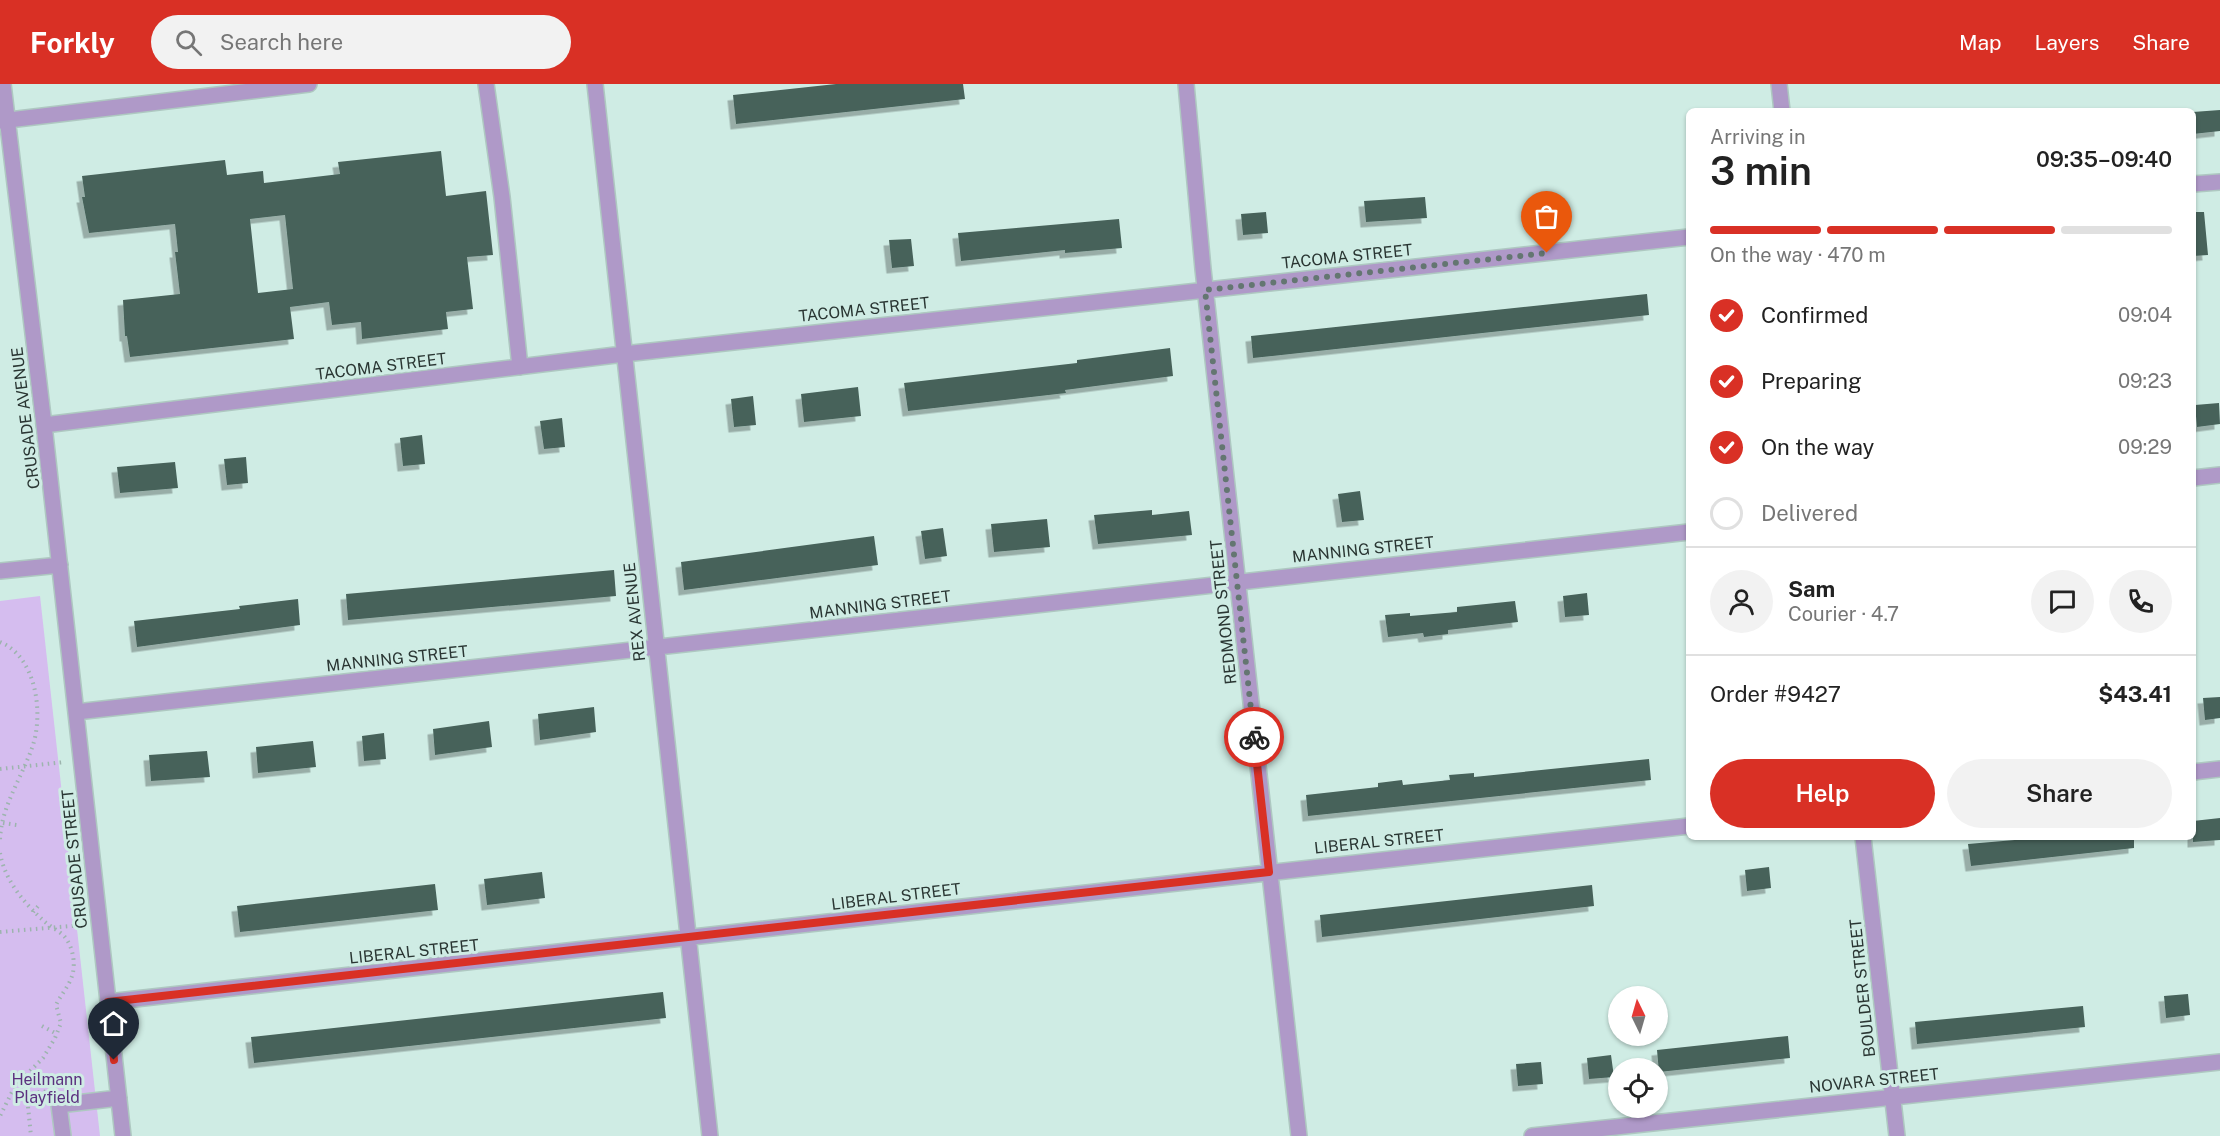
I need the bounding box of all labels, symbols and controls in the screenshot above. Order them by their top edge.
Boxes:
search box [151,15,571,69]
text: Forkly [30,26,115,59]
icon: search [172,26,205,59]
text: Search here [220,29,343,55]
text: Map [1959,30,2002,55]
text: Layers [2035,30,2099,55]
text: Share [2132,30,2190,55]
text: Arriving in [1710,125,1805,149]
text: 09:35–09:40 [2036,146,2172,172]
text: 3 min [1710,148,1812,194]
pin [1521,191,1572,253]
icon: bag [1530,200,1563,233]
street label: TACOMA STREET [1281,240,1414,273]
text: On the way · 470 m [1710,243,1886,267]
street label: TACOMA STREET [798,293,931,326]
icon: check [1710,299,1743,332]
text: Confirmed [1761,302,1868,328]
text: 09:04 [2118,303,2172,327]
street label: CRUSADE AVENUE [7,346,44,490]
street label: TACOMA STREET [315,349,448,384]
icon: check [1710,365,1743,398]
text: Preparing [1761,368,1862,394]
text: 09:23 [2118,369,2172,393]
icon: check [1710,431,1743,464]
text: On the way [1761,434,1874,460]
text: 09:29 [2118,435,2172,459]
text: Delivered [1761,500,1858,526]
street label: MANNING STREET [1291,533,1435,566]
street label: REDMOND STREET [1206,538,1241,685]
street label: REX AVENUE [620,562,649,662]
button: person [1710,570,1773,633]
button: chat [2031,570,2094,633]
button: phone [2109,570,2172,633]
text: Sam [1788,576,1835,602]
street label: MANNING STREET [808,586,952,623]
text: Courier · 4.7 [1788,602,1899,626]
street label: MANNING STREET [325,642,469,675]
text: Order #9427 [1710,681,1841,707]
text: $43.41 [2098,681,2172,707]
courier [1224,707,1284,767]
icon: bike [1238,721,1271,754]
button: Help [1710,759,1935,828]
button: Share [1947,759,2172,828]
street label: CRUSADE STREET [58,788,91,930]
street label: LIBERAL STREET [1313,825,1445,858]
street label: LIBERAL STREET [830,879,962,914]
street label: BOULDER STREET [1846,917,1879,1058]
street label: LIBERAL STREET [348,935,480,968]
north arrow [1608,986,1668,1046]
map controls [1608,986,1668,1118]
pin [88,998,139,1060]
icon: home [97,1007,130,1040]
button: locate [1608,1058,1668,1118]
street label: NOVARA STREET [1808,1064,1940,1097]
park label: Heilmann Playfield [11,1070,83,1107]

